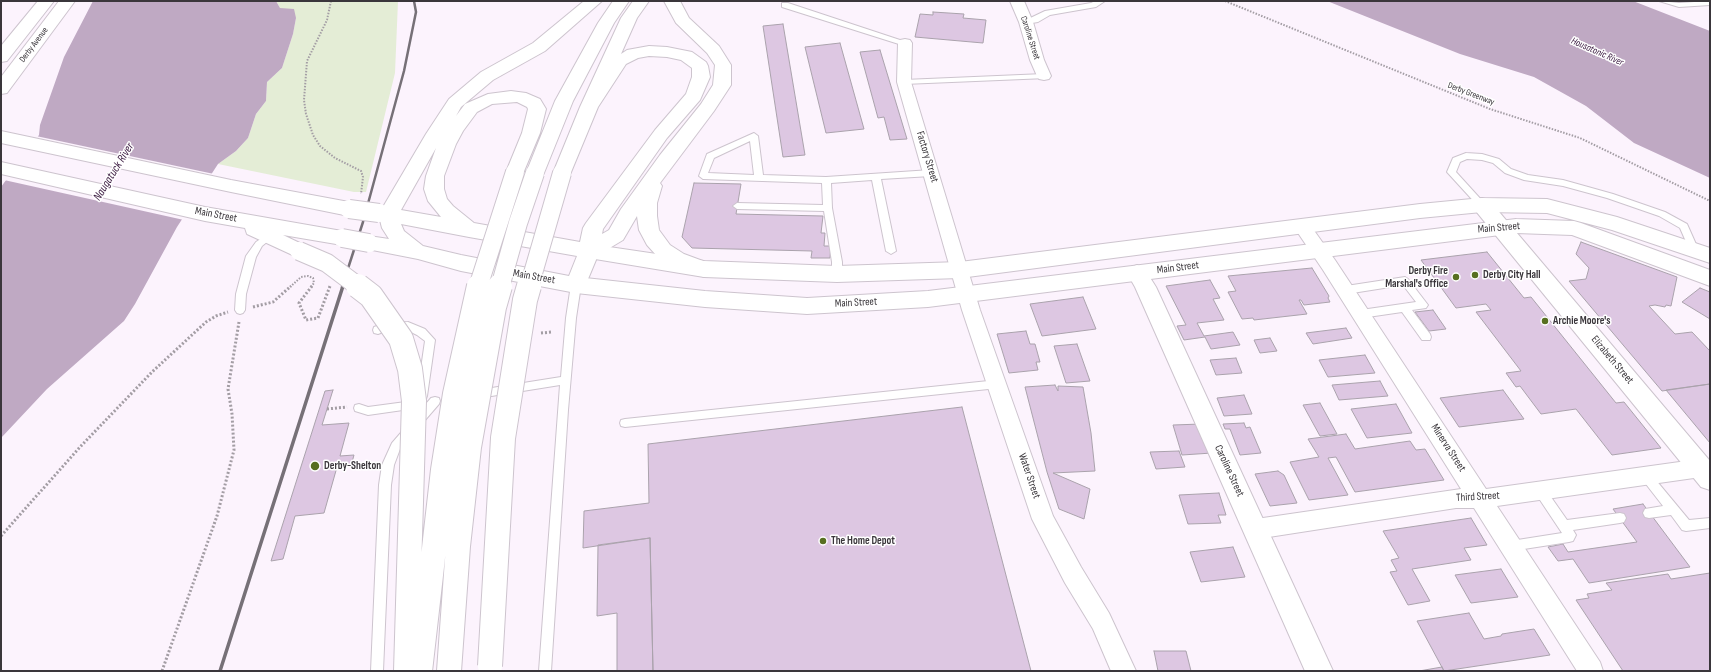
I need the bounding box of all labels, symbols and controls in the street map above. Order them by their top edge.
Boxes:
street label: Caroline Street [1018,15,1042,61]
street label: Derby Avenue [17,25,51,65]
water label: Housatonic River [1569,35,1625,69]
street label: Derby Greenway [1446,80,1496,108]
street label: Factory Street [913,130,941,184]
water label: Naugatuck River [91,141,137,203]
street label: Main Street [194,204,238,226]
street label: Main Street [1477,220,1521,236]
street label: Main Street [1156,259,1200,277]
place label: Derby Fire Marshal's Office [1385,264,1448,290]
street label: Main Street [512,267,556,287]
place label: Derby City Hall [1483,268,1540,282]
marker: Derby City Hall [1470,270,1480,280]
marker: Derby Fire Marshal's Office [1451,272,1461,282]
street label: Main Street [834,295,878,311]
place label: Archie Moore's [1553,314,1611,328]
marker: Archie Moore's [1540,316,1550,326]
street label: Elizabeth Street [1588,333,1636,387]
street label: Minerva Street [1428,422,1468,474]
street label: Caroline Street [1211,443,1247,499]
street label: Water Street [1015,452,1043,500]
place label: Derby-Shelton [324,459,381,473]
marker: Derby-Shelton [309,460,321,472]
street label: Third Street [1456,489,1500,505]
place label: The Home Depot [831,534,895,548]
marker: The Home Depot [818,536,828,546]

